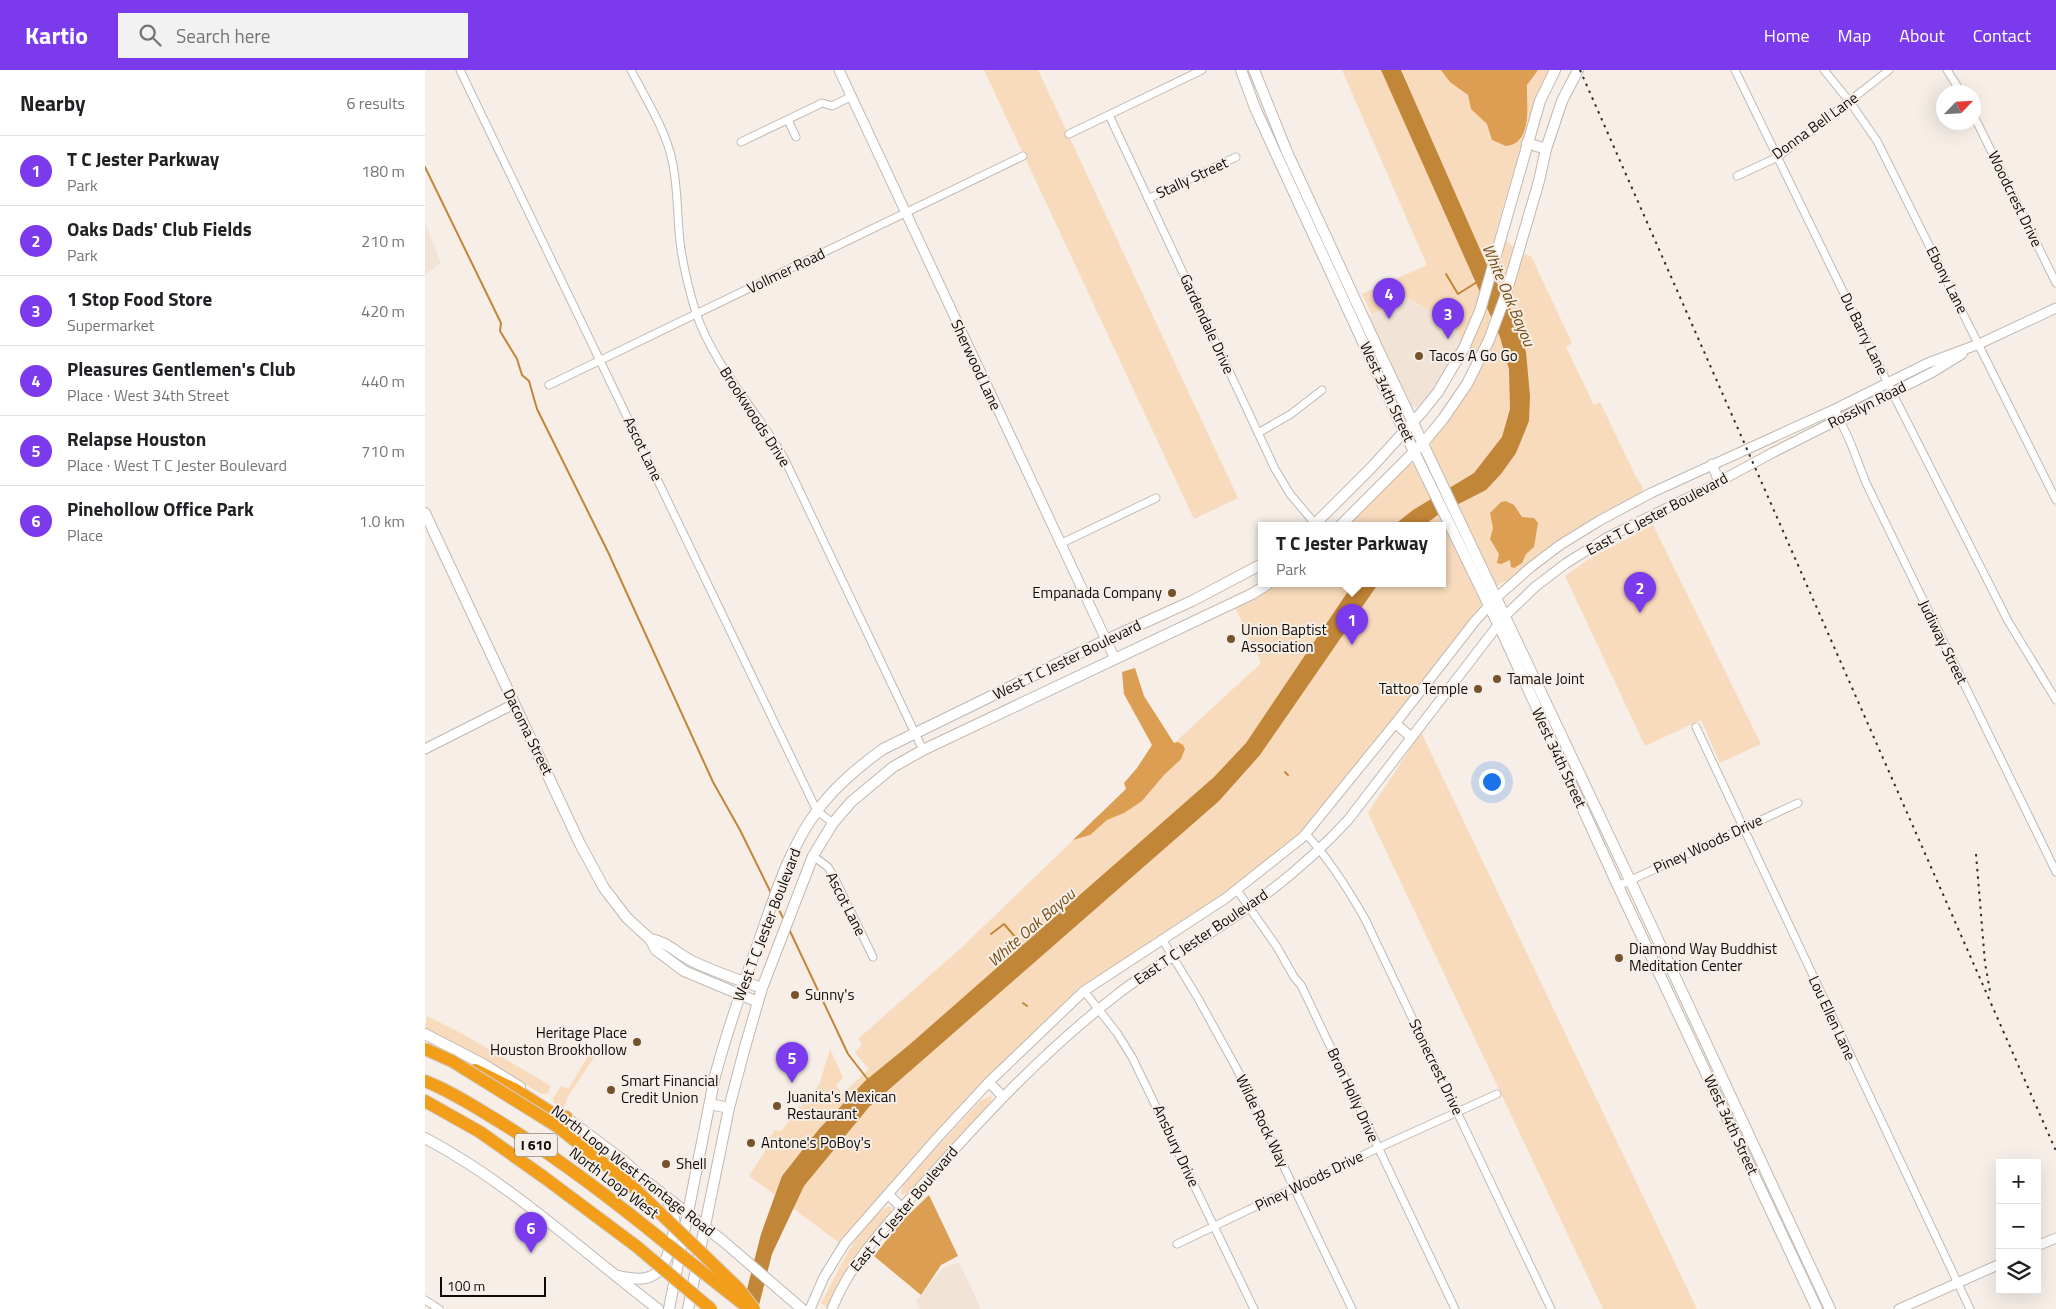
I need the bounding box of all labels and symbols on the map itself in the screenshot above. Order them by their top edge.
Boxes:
north arrow [1936,85,1981,130]
street label: Donna Bell Lane [1767,86,1863,165]
street label: Woodcrest Drive [1982,147,2049,251]
street label: Stally Street [1152,151,1232,204]
water label: White Oak Bayou [1477,240,1542,351]
street label: Vollmer Road [743,242,829,299]
street label: Ebony Lane [1921,242,1974,317]
street label: Gardendale Drive [1174,270,1241,378]
pin: 4 [1373,278,1405,319]
street label: Du Barry Lane [1835,289,1894,379]
pin: 3 [1432,298,1464,339]
street label: Sherwood Lane [945,316,1008,414]
street label: West 34th Street [1354,338,1421,446]
place label: Tacos A Go Go [1429,344,1518,367]
marker: Tacos A Go Go [1413,350,1425,362]
street label: Brookwoods Drive [714,362,797,471]
street label: Rosslyn Road [1823,375,1910,434]
street label: Ascot Lane [618,413,669,485]
street label: East T C Jester Boulevard [1582,466,1732,561]
pin: 2 [1624,572,1656,613]
place label: Empanada Company [1032,581,1162,604]
marker: Empanada Company [1166,587,1178,599]
street label: Judiway Street [1913,596,1974,689]
pin: 1 [1336,604,1368,645]
street label: West T C Jester Boulevard [989,614,1145,706]
place label: Union Baptist Association [1241,618,1327,658]
marker: Union Baptist Association [1225,633,1237,645]
place label: Tamale Joint [1507,667,1585,690]
marker: Tamale Joint [1491,673,1503,685]
place label: Tattoo Temple [1379,677,1468,700]
marker: Tattoo Temple [1472,683,1484,695]
street label: Dacoma Street [498,685,560,780]
street label: West 34th Street [1526,704,1593,812]
your location [1479,769,1505,795]
street label: Piney Woods Drive [1649,808,1766,879]
street label: West T C Jester Boulevard [727,845,806,1005]
street label: Ascot Lane [821,868,872,940]
water label: White Oak Bayou [982,881,1081,972]
street label: East T C Jester Boulevard [1129,883,1273,990]
place label: Diamond Way Buddhist Meditation Center [1629,937,1778,977]
marker: Diamond Way Buddhist Meditation Center [1613,952,1625,964]
street label: Lou Ellen Lane [1803,972,1862,1064]
place label: Sunny's [805,983,854,1006]
marker: Sunny's [789,989,801,1001]
street label: Stonecrest Drive [1403,1015,1470,1119]
place label: Heritage Place Houston Brookhollow [490,1021,627,1061]
marker: Heritage Place Houston Brookhollow [631,1036,643,1048]
pin: 5 [776,1042,808,1083]
street label: Bron Holly Drive [1322,1044,1385,1146]
place label: Smart Financial Credit Union [621,1069,719,1109]
street label: Wilde Rock Way [1230,1071,1295,1171]
street label: West 34th Street [1698,1071,1765,1179]
marker: Smart Financial Credit Union [605,1084,617,1096]
place label: Juanita's Mexican Restaurant [787,1085,896,1125]
marker: Juanita's Mexican Restaurant [771,1100,783,1112]
street label: Ansbury Drive [1147,1101,1206,1191]
street label: North Loop West Frontage Road [548,1102,718,1240]
place label: Antone's PoBoy's [761,1131,871,1154]
road number: I 610 [515,1134,557,1156]
marker: Antone's PoBoy's [745,1137,757,1149]
street label: East T C Jester Boulevard [844,1141,963,1276]
street label: North Loop West [566,1144,662,1222]
street label: Piney Woods Drive [1251,1144,1367,1217]
place label: Shell [676,1152,707,1175]
marker: Shell [660,1158,672,1170]
pin: 6 [515,1212,547,1253]
scale bar [440,1274,546,1297]

